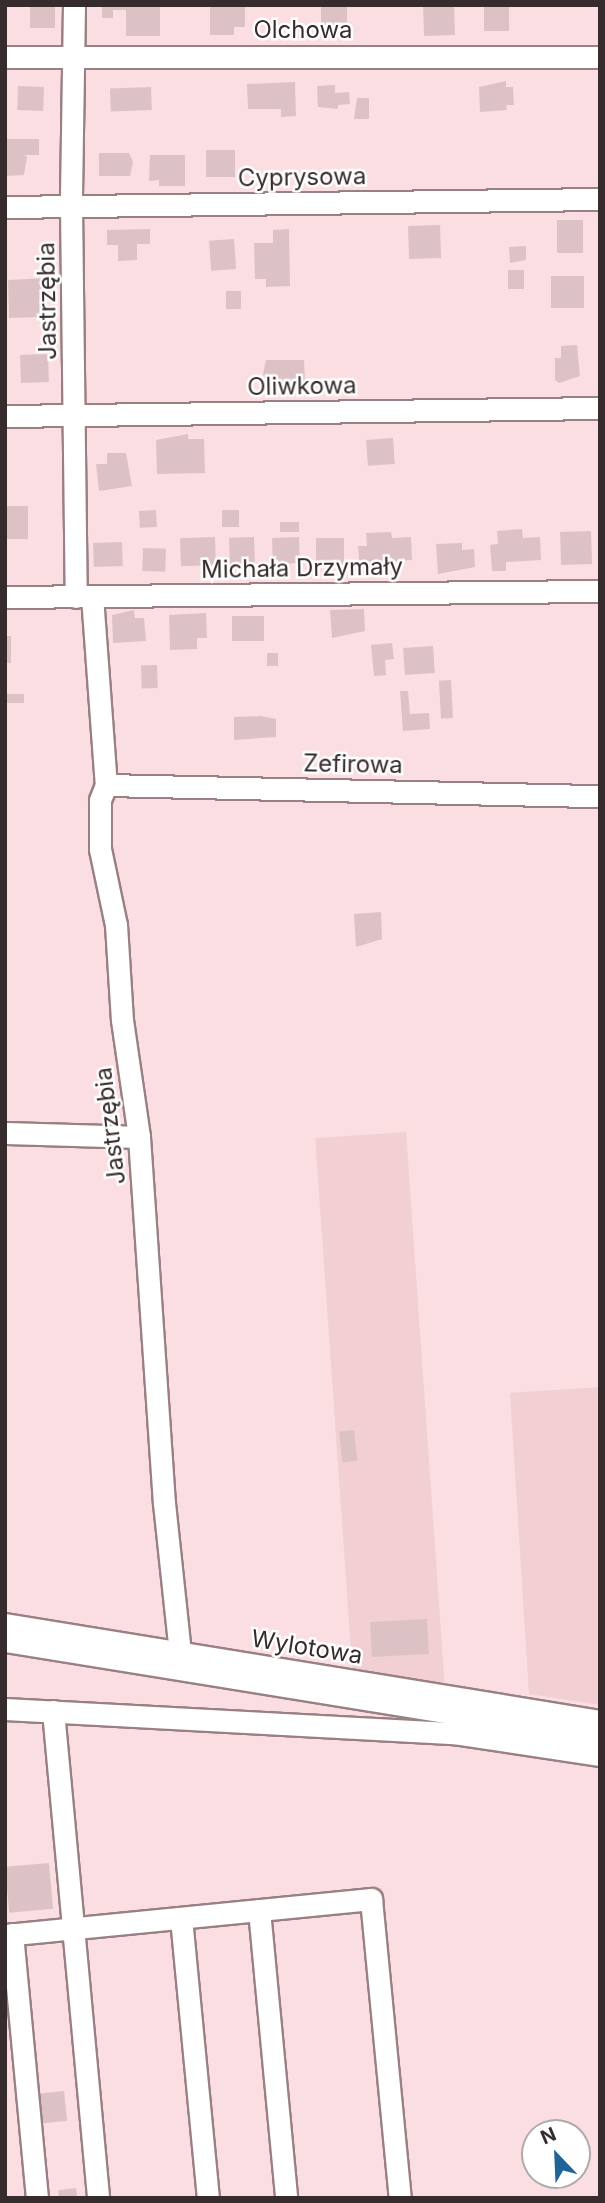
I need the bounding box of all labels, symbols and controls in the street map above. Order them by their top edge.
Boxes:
street label: Olchowa [253,16,353,44]
street label: Cyprysowa [238,161,366,193]
street label: Jastrzębia [32,242,62,360]
street label: Oliwkowa [247,371,357,401]
street label: Michała Drzymały [201,552,403,584]
street label: Zefirowa [303,749,403,779]
street label: Jastrzębia [89,1066,131,1186]
street label: Wylotowa [249,1624,365,1670]
north arrow [521,2119,591,2189]
text: N [537,2123,560,2149]

